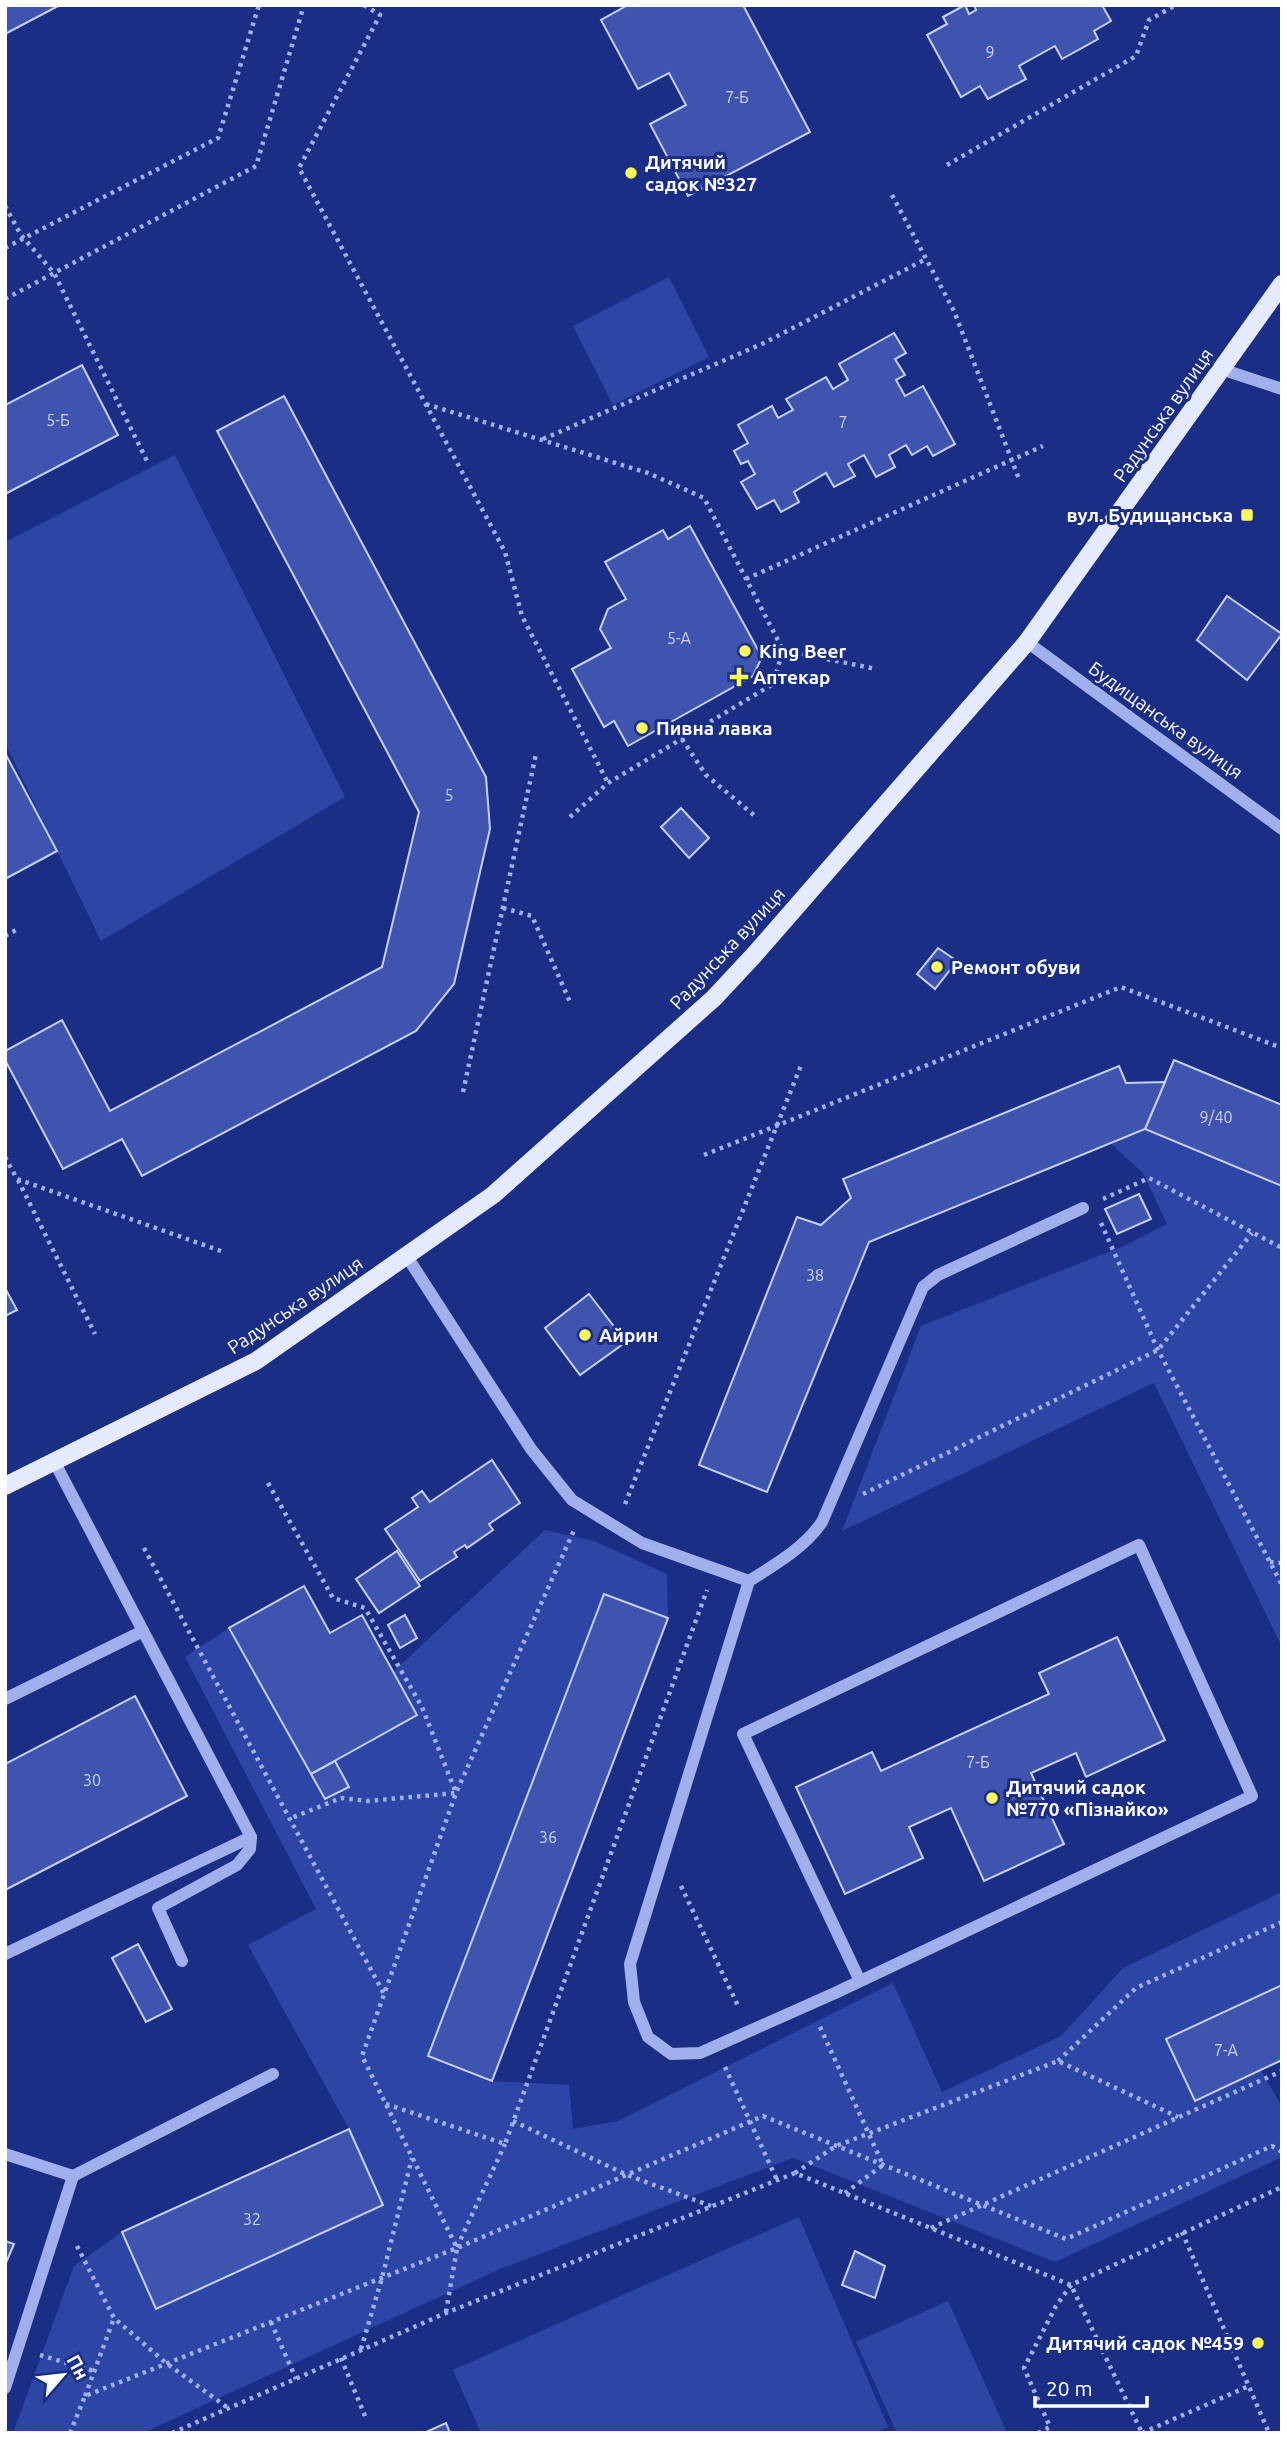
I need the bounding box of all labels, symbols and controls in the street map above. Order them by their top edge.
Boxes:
house number: 9 [985,43,995,61]
house number: 7-Б [725,88,749,106]
place label: Дитячий садок №327 [645,151,757,195]
marker: Дитячий садок №327 [623,165,639,181]
street label: Радунська вулиця [1109,344,1217,486]
house number: 5-Б [46,411,70,429]
house number: 7 [838,413,848,431]
place label: вул. Будищанська [1066,504,1233,526]
marker: вул. Будищанська [1239,507,1255,523]
house number: 5-А [667,629,692,647]
place label: King Beer [759,640,846,662]
marker: King Beer [737,643,753,659]
street label: Будищанська вулиця [1085,657,1247,783]
place label: Аптекар [753,666,830,688]
marker: Аптекар [731,669,747,685]
place label: Пивна лавка [656,717,773,739]
marker: Пивна лавка [634,720,650,736]
house number: 5 [444,786,454,804]
street label: Радунська вулиця [665,883,789,1013]
place label: Ремонт обуви [951,956,1081,978]
marker: Ремонт обуви [929,959,945,975]
house number: 9/40 [1200,1108,1232,1126]
street label: Радунська вулиця [223,1252,367,1358]
house number: 38 [806,1266,824,1284]
place label: Айрин [599,1324,658,1346]
marker: Айрин [577,1327,593,1343]
house number: 7-Б [966,1753,990,1771]
house number: 30 [83,1771,101,1789]
place label: Дитячий садок №770 «Пізнайко» [1006,1776,1169,1820]
marker: Дитячий садок №770 «Пізнайко» [984,1790,1000,1806]
house number: 36 [539,1828,557,1846]
house number: 7-А [1214,2041,1239,2059]
house number: 32 [243,2210,261,2228]
place label: Дитячий садок №459 [1046,2332,1244,2354]
marker: Дитячий садок №459 [1250,2335,1266,2351]
north arrow [28,2340,98,2410]
text: Пн [62,2351,94,2383]
scale bar [1035,2364,1147,2408]
text: 20 m [1046,2376,1093,2400]

